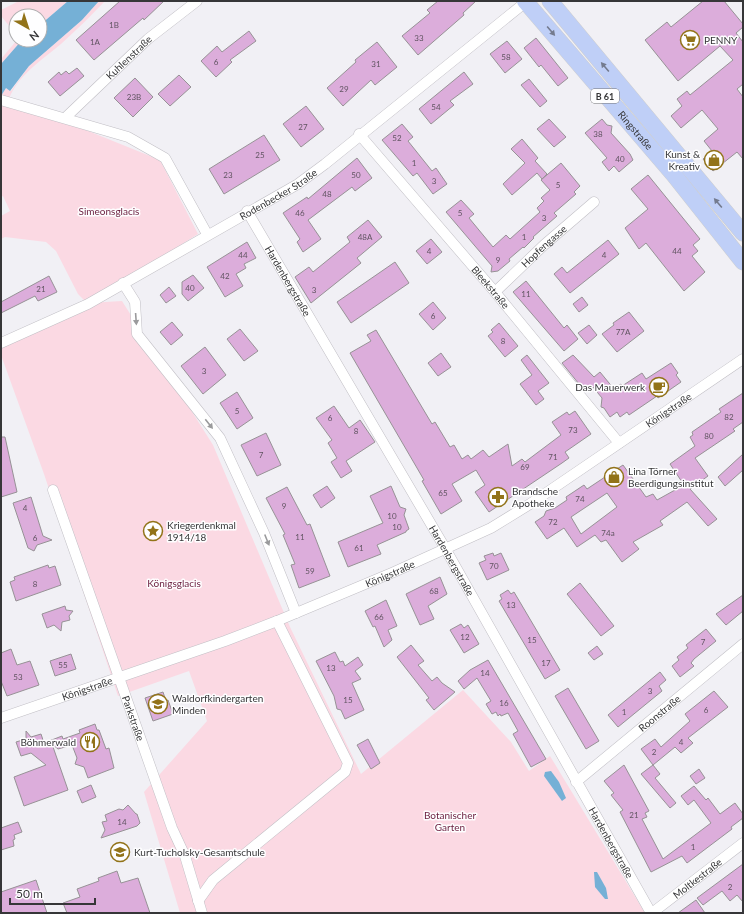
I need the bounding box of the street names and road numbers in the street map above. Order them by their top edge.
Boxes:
street label: Kuhlenstraße [103,33,154,82]
road number: B 61 [591,89,619,103]
street label: Ringstraße [616,108,655,152]
street label: Rodenbecker Straße [237,166,319,222]
street label: Hopfengasse [519,222,569,270]
street label: Hardenbergstraße [263,243,313,318]
street label: Bleekstraße [469,263,512,311]
street label: Königstraße [643,390,693,430]
street label: Hardenbergstraße [427,523,477,598]
street label: Königstraße [363,557,416,589]
street label: Königstraße [60,674,114,703]
street label: Roonstraße [636,693,683,734]
street label: Parkstraße [120,694,147,742]
street label: Hardenbergstraße [586,805,636,880]
street label: Moltkestraße [670,856,724,901]

